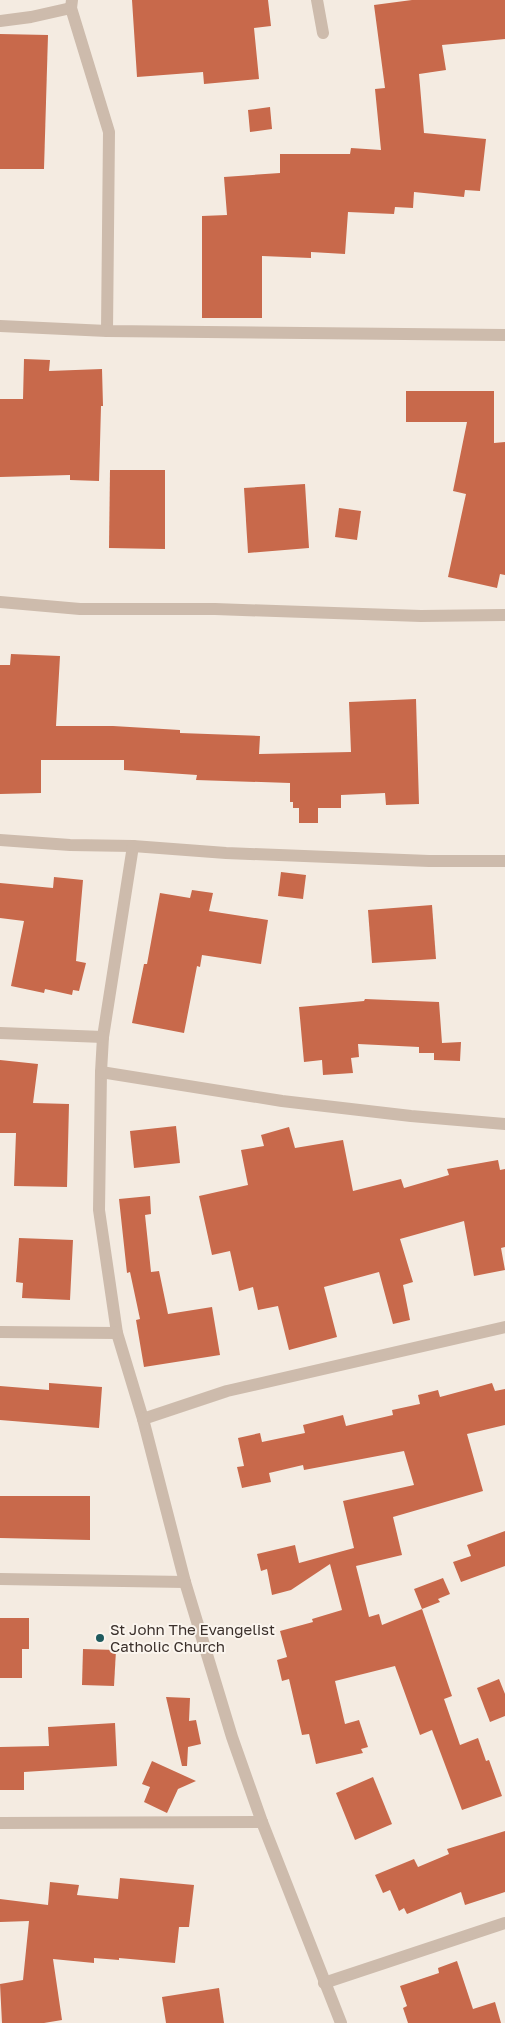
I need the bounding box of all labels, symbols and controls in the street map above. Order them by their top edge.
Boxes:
place label: St John The Evangelist Catholic Church [110,1620,275,1655]
marker: St John The Evangelist Catholic Church [94,1632,106,1644]

